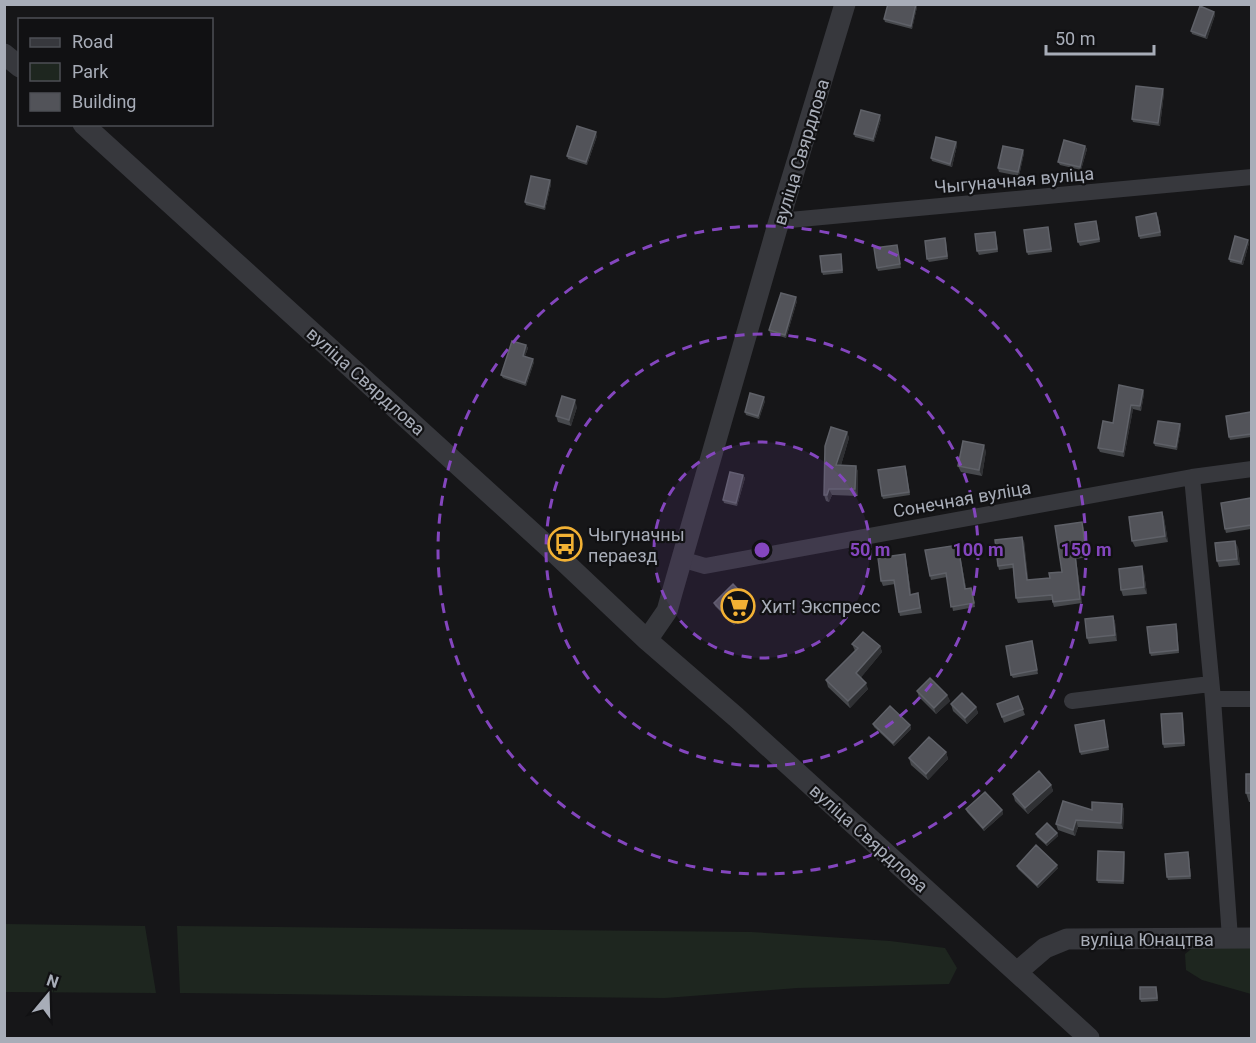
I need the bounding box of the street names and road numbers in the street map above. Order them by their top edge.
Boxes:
street label: вуліца Свярдлова [769,76,833,228]
street label: Чыгуначная вуліца [933,163,1095,197]
street label: вуліца Свярдлова [303,323,429,439]
street label: Сонечная вуліца [891,477,1033,521]
street label: вуліца Свярдлова [806,780,932,896]
street label: вуліца Юнацтва [1080,929,1214,950]

